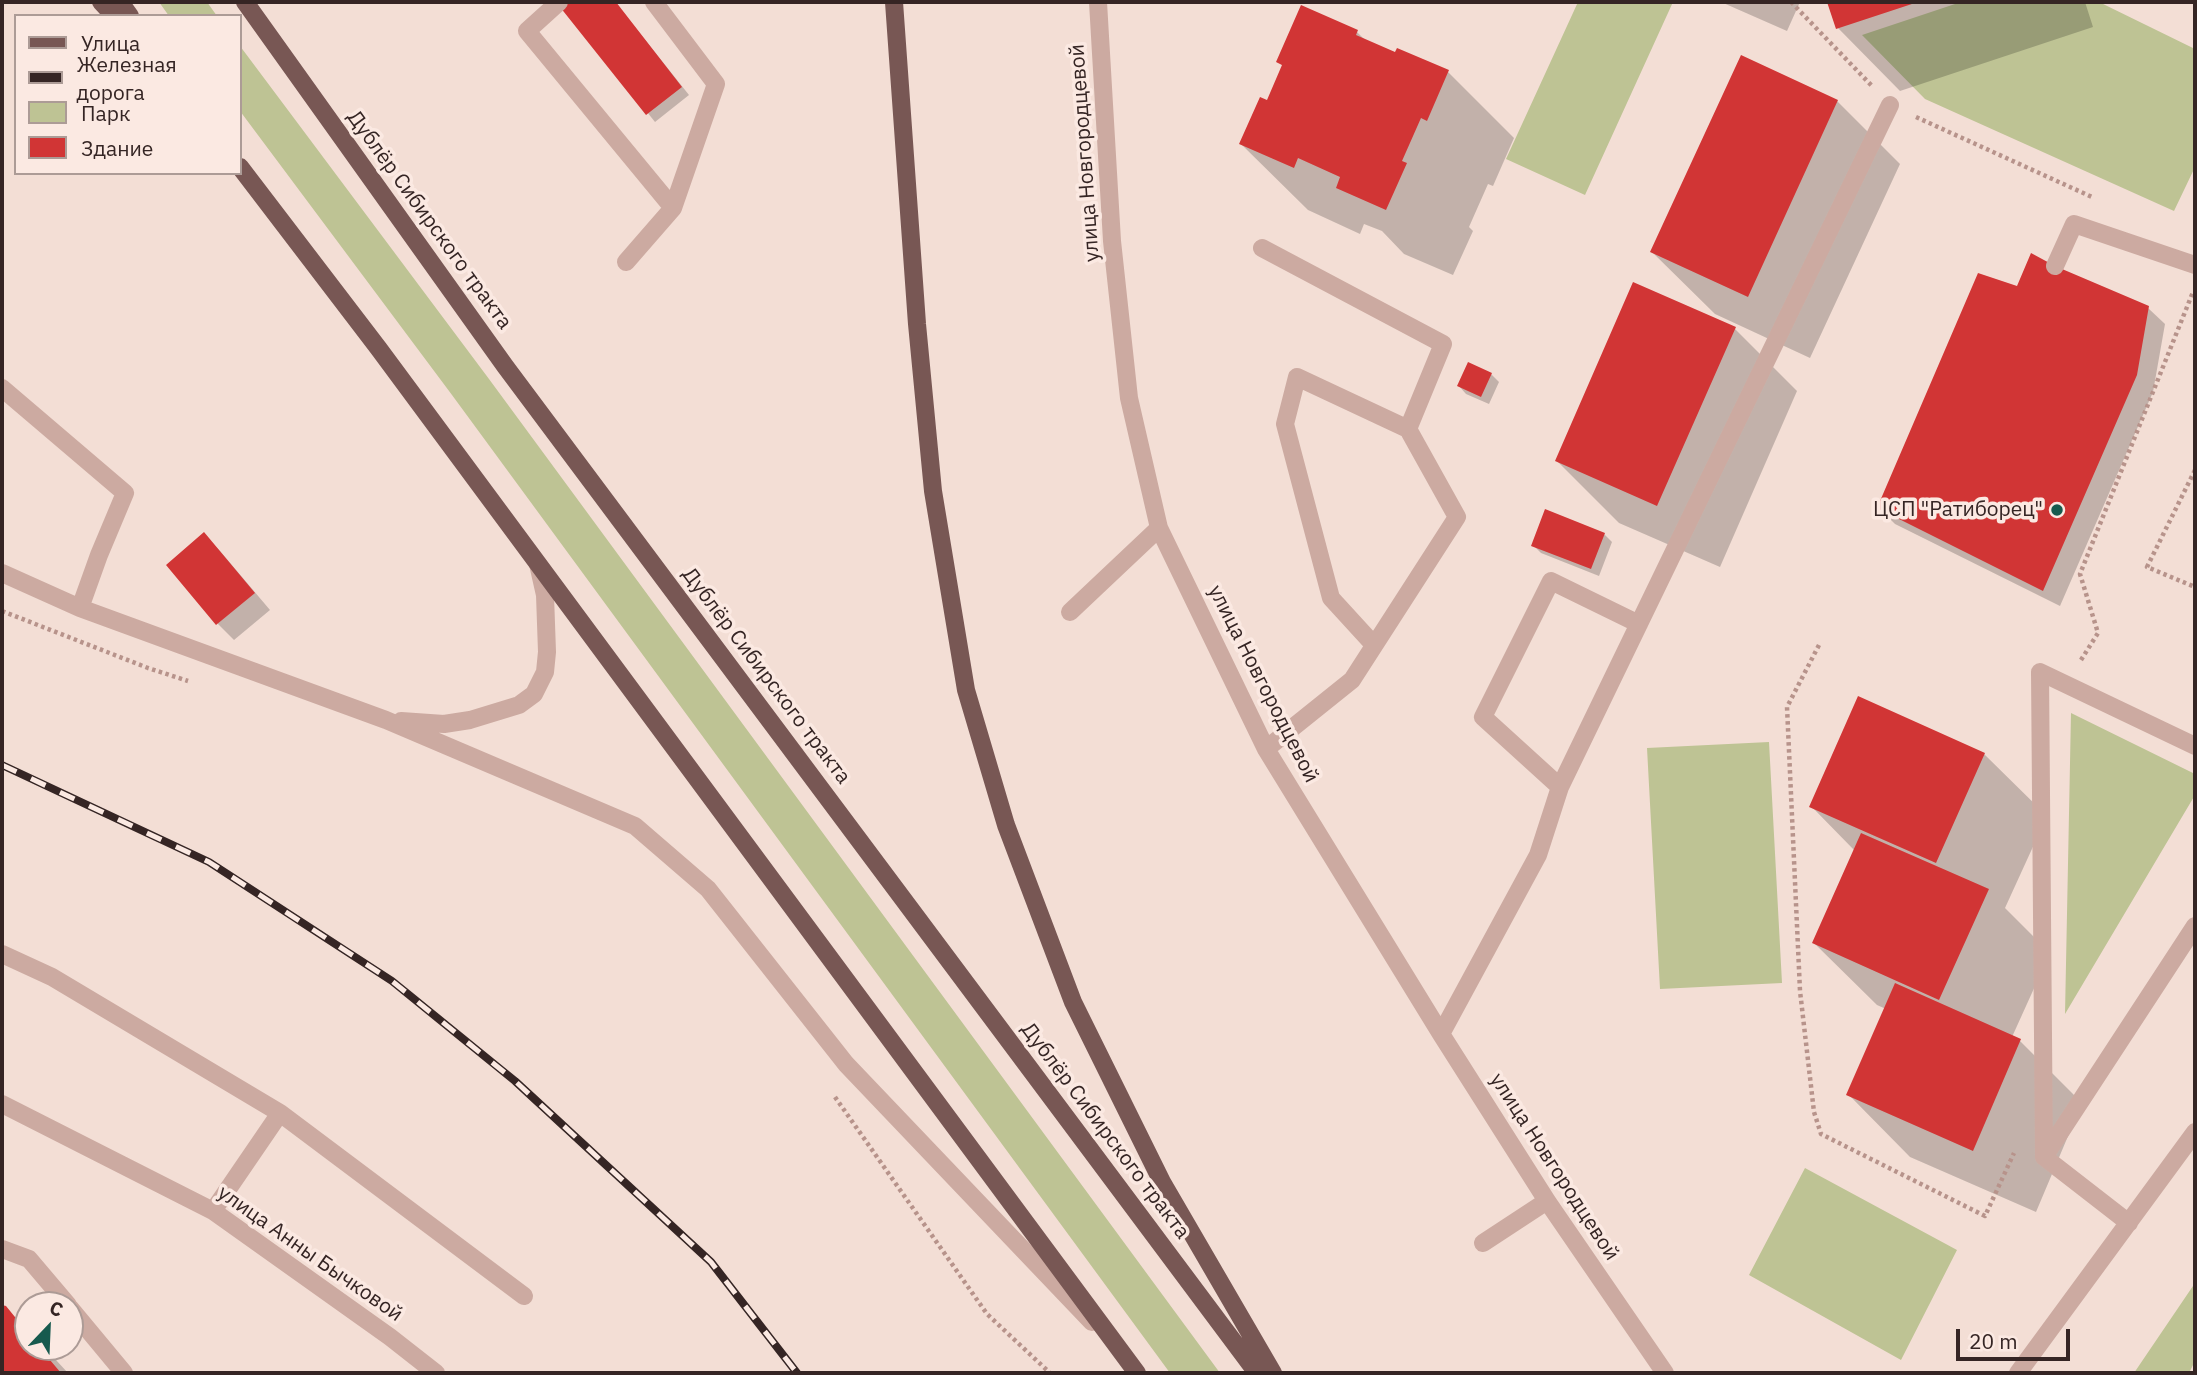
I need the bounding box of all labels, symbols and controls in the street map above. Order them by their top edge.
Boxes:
legend [14,14,242,175]
text: Улица [81,29,140,57]
street label: улица Новгородцевой [1065,43,1105,263]
text: Железная дорога [77,50,177,106]
text: Парк [81,99,131,127]
street label: Дублёр Сибирского тракта [341,106,517,334]
text: Здание [81,134,153,162]
place label: ЦСП "Ратиборец" [1873,497,2043,523]
marker: ЦСП "Ратиборец" [2049,502,2065,518]
street label: Дублёр Сибирского тракта [676,563,856,789]
street label: улица Новгородцевой [1202,581,1324,787]
street label: Дублёр Сибирского тракта [1015,1018,1195,1244]
street label: улица Новгородцевой [1484,1069,1624,1265]
street label: улица Анны Бычковой [213,1181,407,1327]
north arrow [14,1291,84,1361]
text: С [46,1295,67,1322]
scale bar [1959,1316,2073,1360]
text: 20 m [1969,1327,2018,1355]

